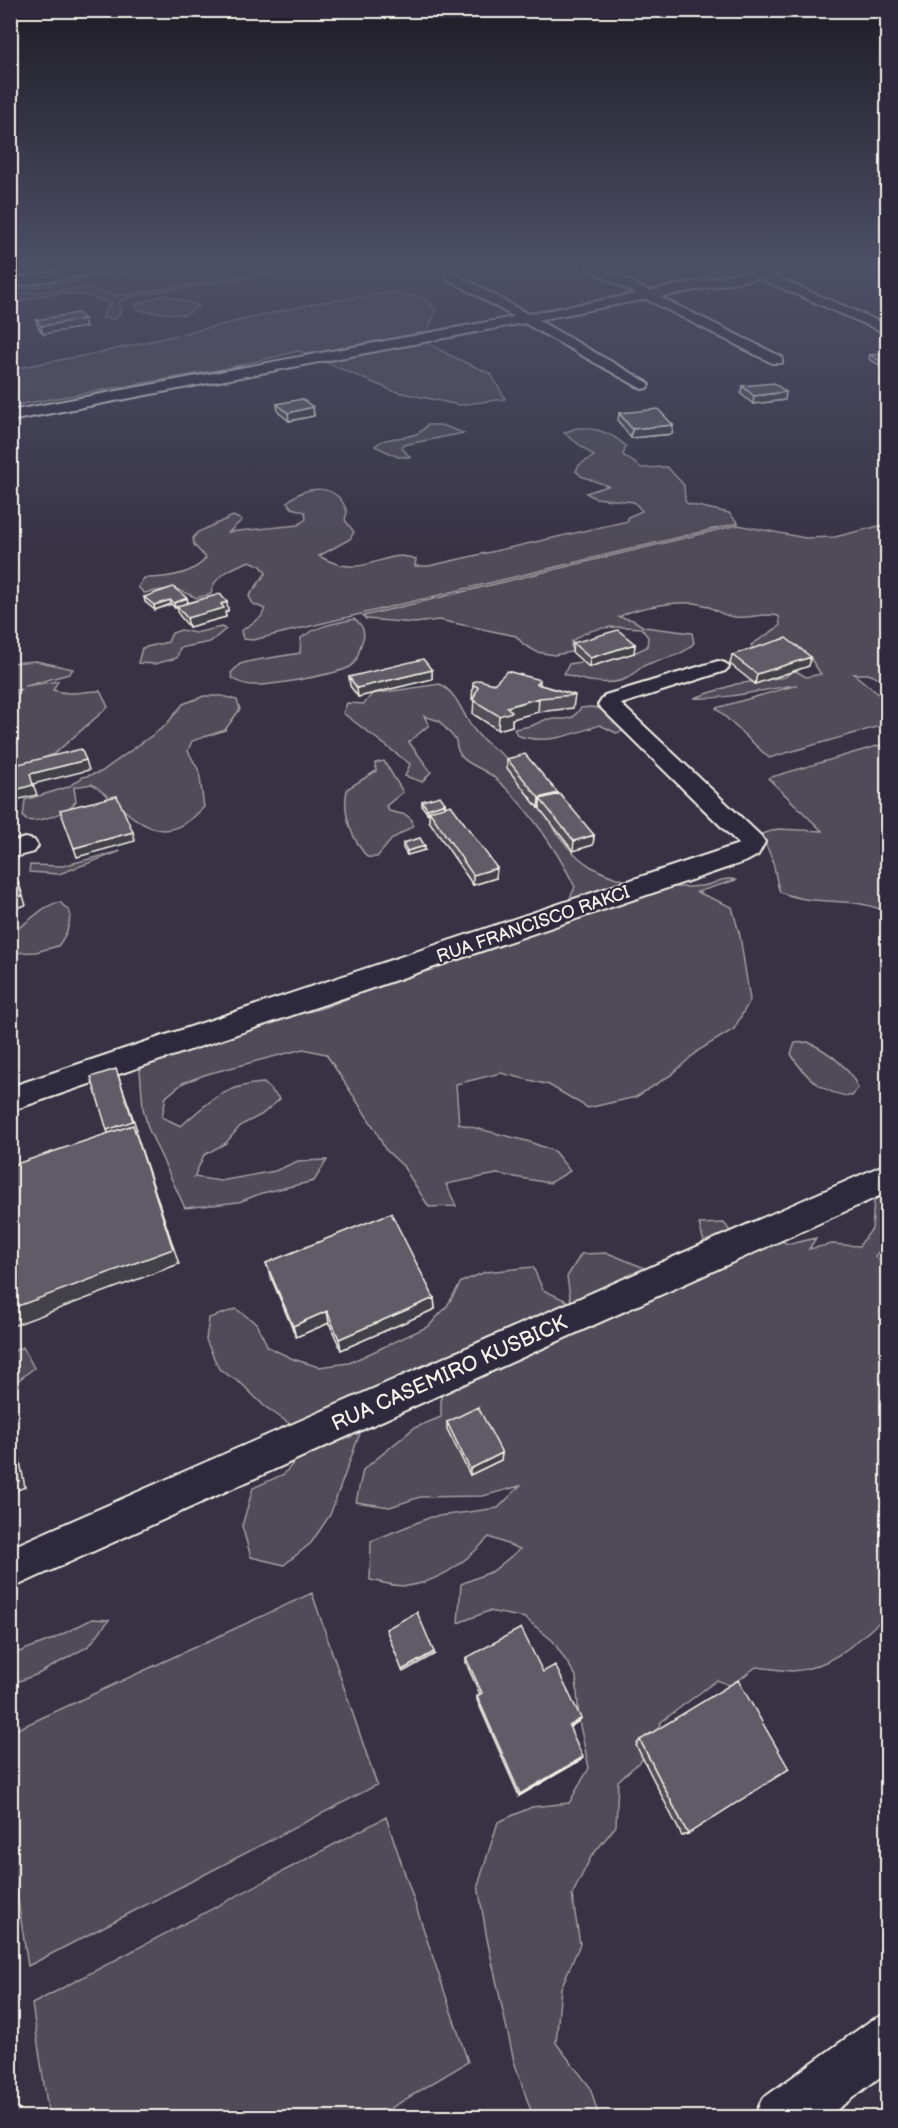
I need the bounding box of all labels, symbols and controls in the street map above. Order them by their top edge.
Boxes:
street label: RUA FRANCISCO RAKCI [434,882,632,967]
street label: RUA CASEMIRO KUSBICK [328,1310,571,1437]

